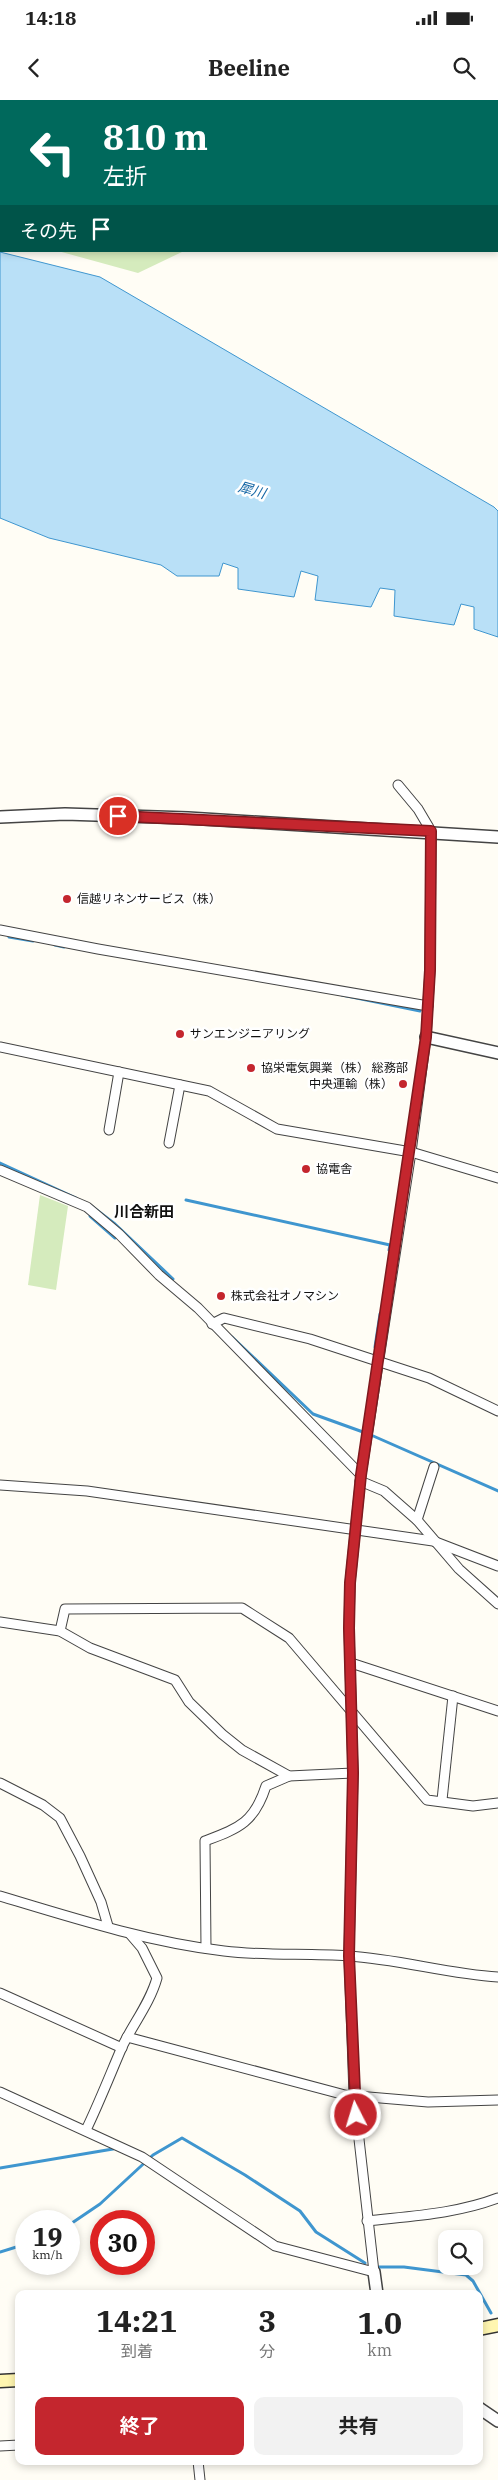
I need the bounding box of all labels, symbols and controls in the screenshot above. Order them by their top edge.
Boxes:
text: 14:18 [25,6,76,30]
text: Beeline [208,53,290,82]
icon: back [20,54,48,82]
icon: search [450,54,478,82]
text: 810 m [103,114,208,160]
icon: left [20,120,85,185]
text: 左折 [103,161,147,190]
icon: arrive [87,215,115,243]
text: その先 [20,219,77,243]
water label: 犀川 [236,477,270,503]
pin [97,795,139,837]
icon: arrive [104,802,132,830]
place label: 信越リネンサービス（株） [77,891,221,906]
marker: 信越リネンサービス（株） [61,893,73,905]
place label: サンエンジニアリング [190,1026,310,1041]
marker: サンエンジニアリング [174,1028,186,1040]
place label: 協栄電気興業（株） 総務部 [261,1060,408,1075]
marker: 協栄電気興業（株） 総務部 [245,1062,257,1074]
place label: 中央運輸（株） [309,1076,393,1091]
marker: 中央運輸（株） [397,1078,409,1090]
place label: 協電舎 [316,1161,352,1176]
marker: 協電舎 [300,1163,312,1175]
district label: 川合新田 [114,1202,174,1221]
place label: 株式会社オノマシン [231,1288,339,1303]
marker: 株式会社オノマシン [215,1290,227,1302]
position arrow [329,2088,381,2140]
speed limit sign: 30 [90,2210,155,2275]
text: 19 [32,2220,63,2253]
map controls [438,2230,483,2275]
button: search [438,2230,483,2275]
text: km/h [32,2247,63,2262]
text: 14:21 [96,2301,177,2340]
text: 3 [258,2301,276,2340]
text: 1.0 [357,2303,402,2342]
text: km [367,2340,392,2360]
text: 到着 [121,2341,153,2361]
text: 分 [259,2341,275,2361]
button: 終了 [35,2397,244,2455]
button: 共有 [254,2397,463,2455]

